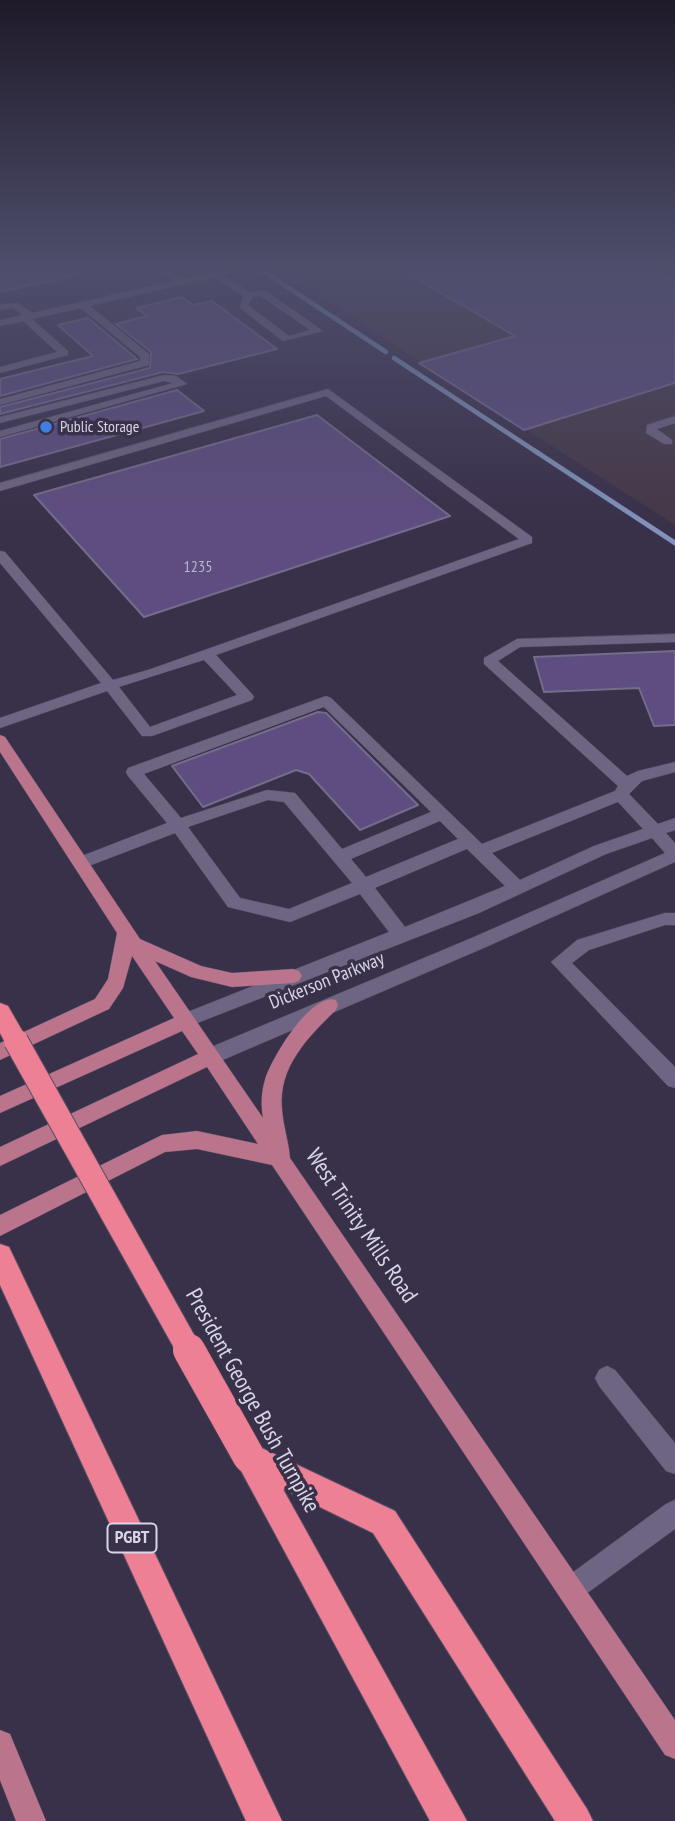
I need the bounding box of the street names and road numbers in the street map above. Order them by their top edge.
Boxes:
street label: Dickerson Parkway [266,948,388,1014]
street label: West Trinity Mills Road [299,1144,423,1308]
street label: President George Bush Turnpike [179,1284,325,1518]
road number: PGBT [108,1524,156,1553]

